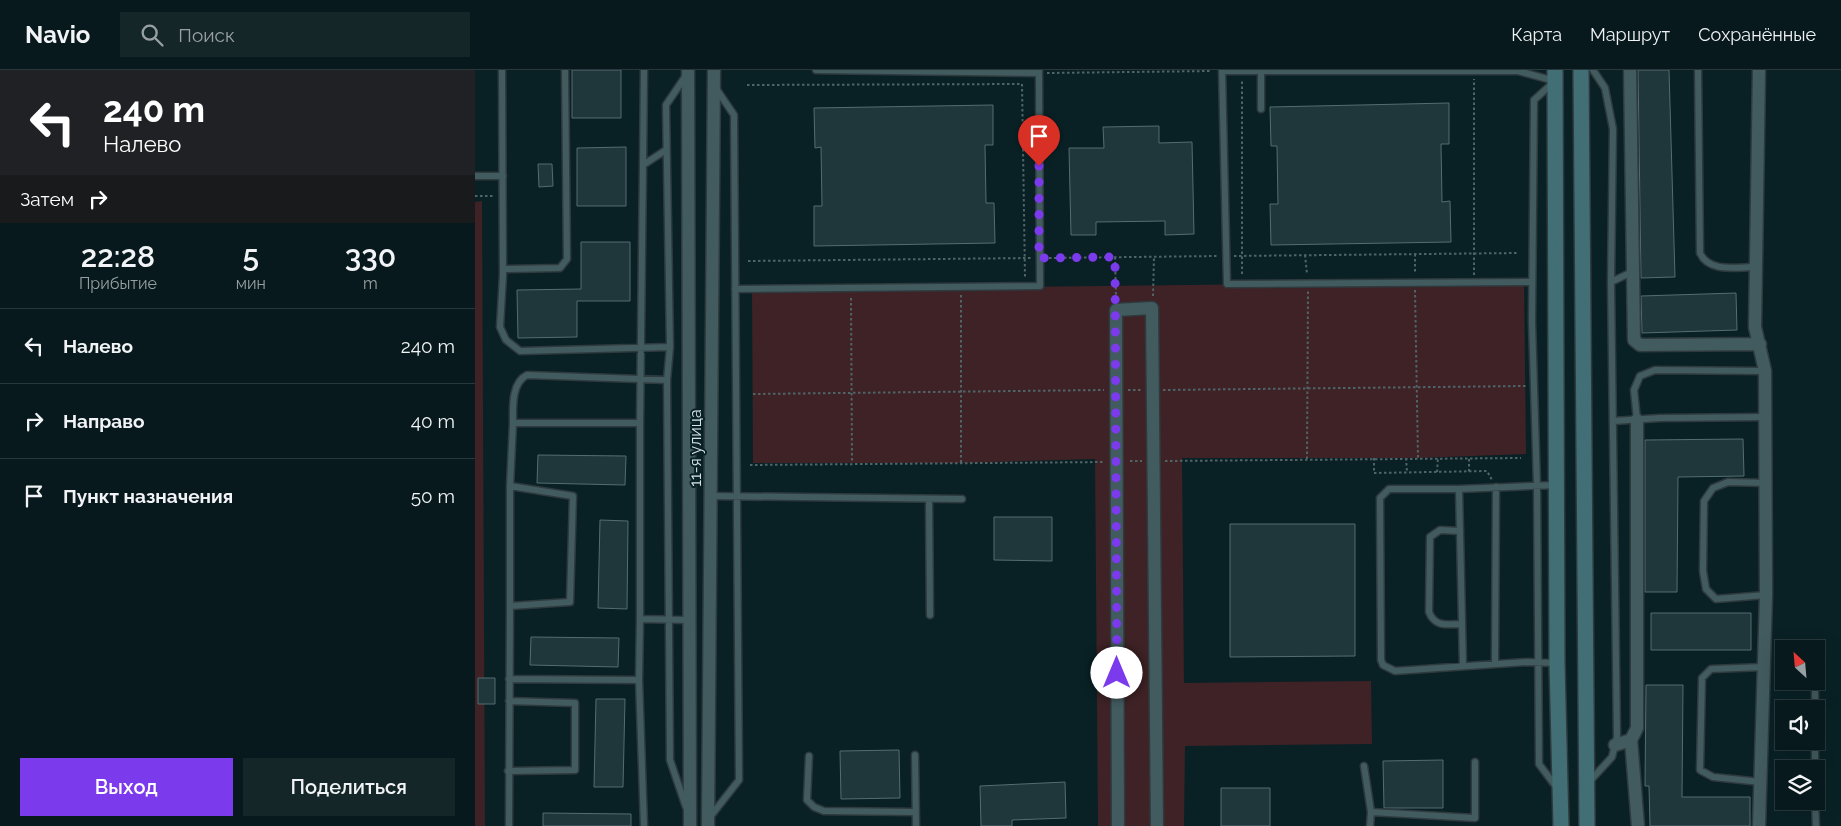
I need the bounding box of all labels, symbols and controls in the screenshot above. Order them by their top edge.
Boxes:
search box [120,12,470,57]
text: Navio [25,20,90,49]
icon: search [138,21,166,49]
text: Поиск [178,24,235,46]
text: Карта [1511,24,1562,45]
text: Маршрут [1590,24,1670,45]
text: Сохранённые [1698,24,1816,45]
text: 240 m [103,89,205,130]
icon: left [20,90,85,155]
pin [1018,115,1060,166]
icon: arrive [1025,122,1053,150]
text: Налево [103,131,181,157]
icon: right [84,185,112,213]
text: Затем [20,188,74,210]
text: 22:28 [81,239,155,274]
text: 5 [242,239,259,274]
text: 330 [345,239,396,274]
text: Прибытие [79,274,157,293]
text: мин [236,274,266,293]
text: m [363,274,378,293]
icon: left [20,332,48,360]
text: Налево [63,335,133,357]
text: 240 m [401,335,455,357]
icon: right [20,407,48,435]
street label: 11-я улица [686,409,705,487]
text: Направо [63,410,144,432]
text: 40 m [411,410,455,432]
icon: arrive [20,482,48,510]
text: Пункт назначения [63,485,233,507]
text: 50 m [411,485,455,507]
north arrow [1775,640,1825,690]
map controls [1775,640,1825,810]
position arrow [1090,646,1142,698]
button: sound [1775,700,1825,750]
button: Выход [20,758,233,816]
button: Поделиться [243,758,455,816]
button: layers [1775,760,1825,810]

